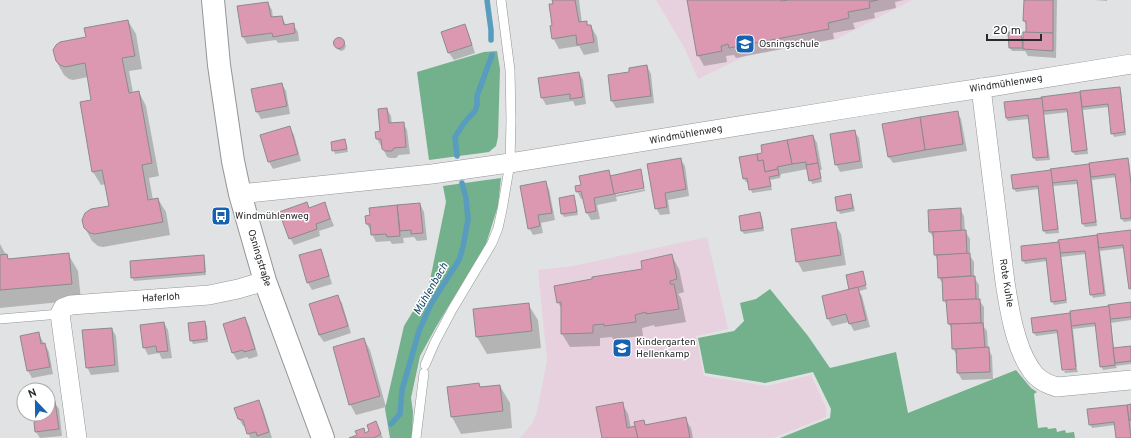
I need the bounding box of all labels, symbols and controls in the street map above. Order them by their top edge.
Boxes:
scale bar [987,16,1041,42]
text: 20 m [993,23,1021,39]
school or university icon: Osningschule [734,33,756,55]
place label: Osningschule [759,38,819,51]
street label: Windmühlenweg [968,72,1044,96]
street label: Windmühlenweg [648,122,724,148]
bus stop icon: Windmühlenweg [210,205,232,227]
place label: Windmühlenweg [235,210,309,223]
street label: Osningstraße [244,228,274,288]
street label: Rote Kuhle [996,258,1016,308]
water label: Mühlenbach [410,260,452,318]
street label: Haferloh [141,290,181,306]
place label: Kindergarten Hellenkamp [636,336,696,361]
school or university icon: Kindergarten Hellenkamp [611,337,633,359]
north arrow [16,382,56,422]
text: N [26,386,39,402]

